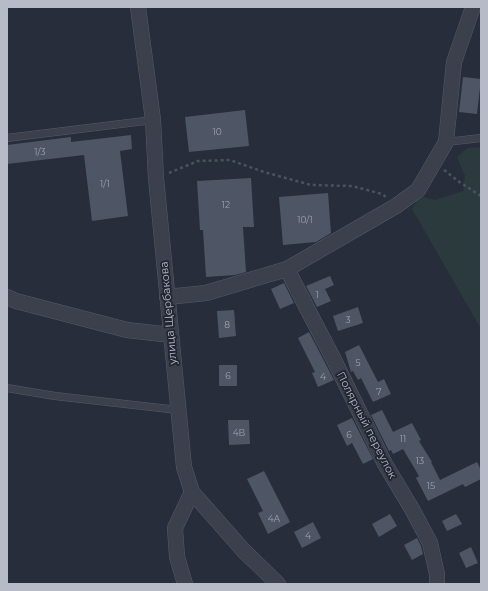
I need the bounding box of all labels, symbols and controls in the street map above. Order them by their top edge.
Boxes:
house number: 10 [212,126,222,137]
house number: 1/3 [34,146,46,157]
house number: 1/1 [100,178,110,189]
house number: 12 [222,199,230,210]
house number: 10/1 [297,214,313,225]
street label: улица Щербакова [157,261,180,366]
house number: 1 [315,289,319,300]
house number: 3 [345,314,351,325]
house number: 8 [224,319,230,330]
house number: 5 [355,357,361,368]
street label: Полярный переулок [334,369,400,481]
house number: 6 [225,370,231,381]
house number: 4 [320,371,326,382]
house number: 7 [376,386,382,397]
house number: 4В [233,427,246,438]
house number: 6 [346,429,352,440]
house number: 11 [400,433,406,444]
house number: 13 [416,455,424,466]
house number: 15 [427,480,435,491]
house number: 4А [268,513,281,524]
house number: 4 [305,530,311,541]

